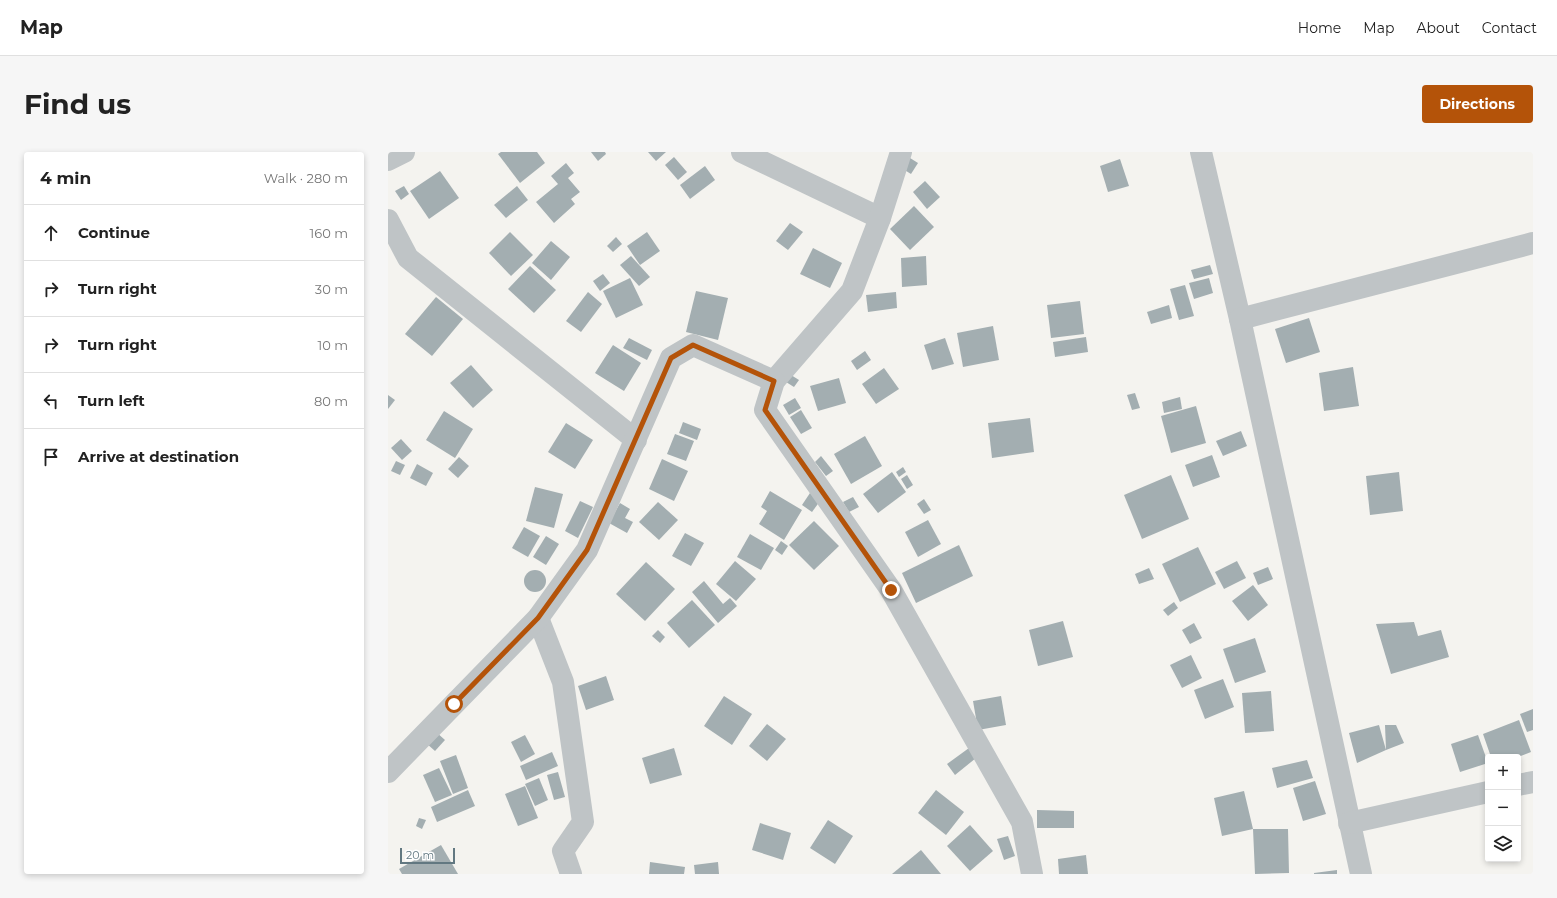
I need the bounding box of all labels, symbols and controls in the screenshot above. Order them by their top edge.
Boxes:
text: Map [20,16,63,39]
text: Home [1298,19,1341,37]
text: Map [1363,19,1394,37]
text: About [1416,19,1460,37]
text: Contact [1482,19,1537,37]
button: Directions [1422,85,1533,123]
text: Find us [24,87,131,121]
text: 4 min [40,168,91,188]
text: Walk · 280 m [264,170,348,186]
icon: ahead [40,222,62,244]
text: Continue [78,223,150,242]
text: 160 m [310,225,348,241]
icon: right [40,278,62,300]
text: Turn right [78,279,157,298]
text: 30 m [315,281,348,297]
icon: right [40,334,62,356]
text: Turn right [78,335,157,354]
text: 10 m [318,337,348,353]
icon: left [40,390,62,412]
text: Turn left [78,391,145,410]
text: 80 m [314,393,348,409]
icon: arrive [40,446,62,468]
text: Arrive at destination [78,447,239,466]
route end [882,581,900,599]
route start [445,695,463,713]
map controls [1485,754,1521,862]
button: + [1485,754,1521,790]
button: − [1485,790,1521,826]
button: layers [1485,826,1521,862]
scale bar [400,846,455,865]
text: 20 m [406,848,434,862]

